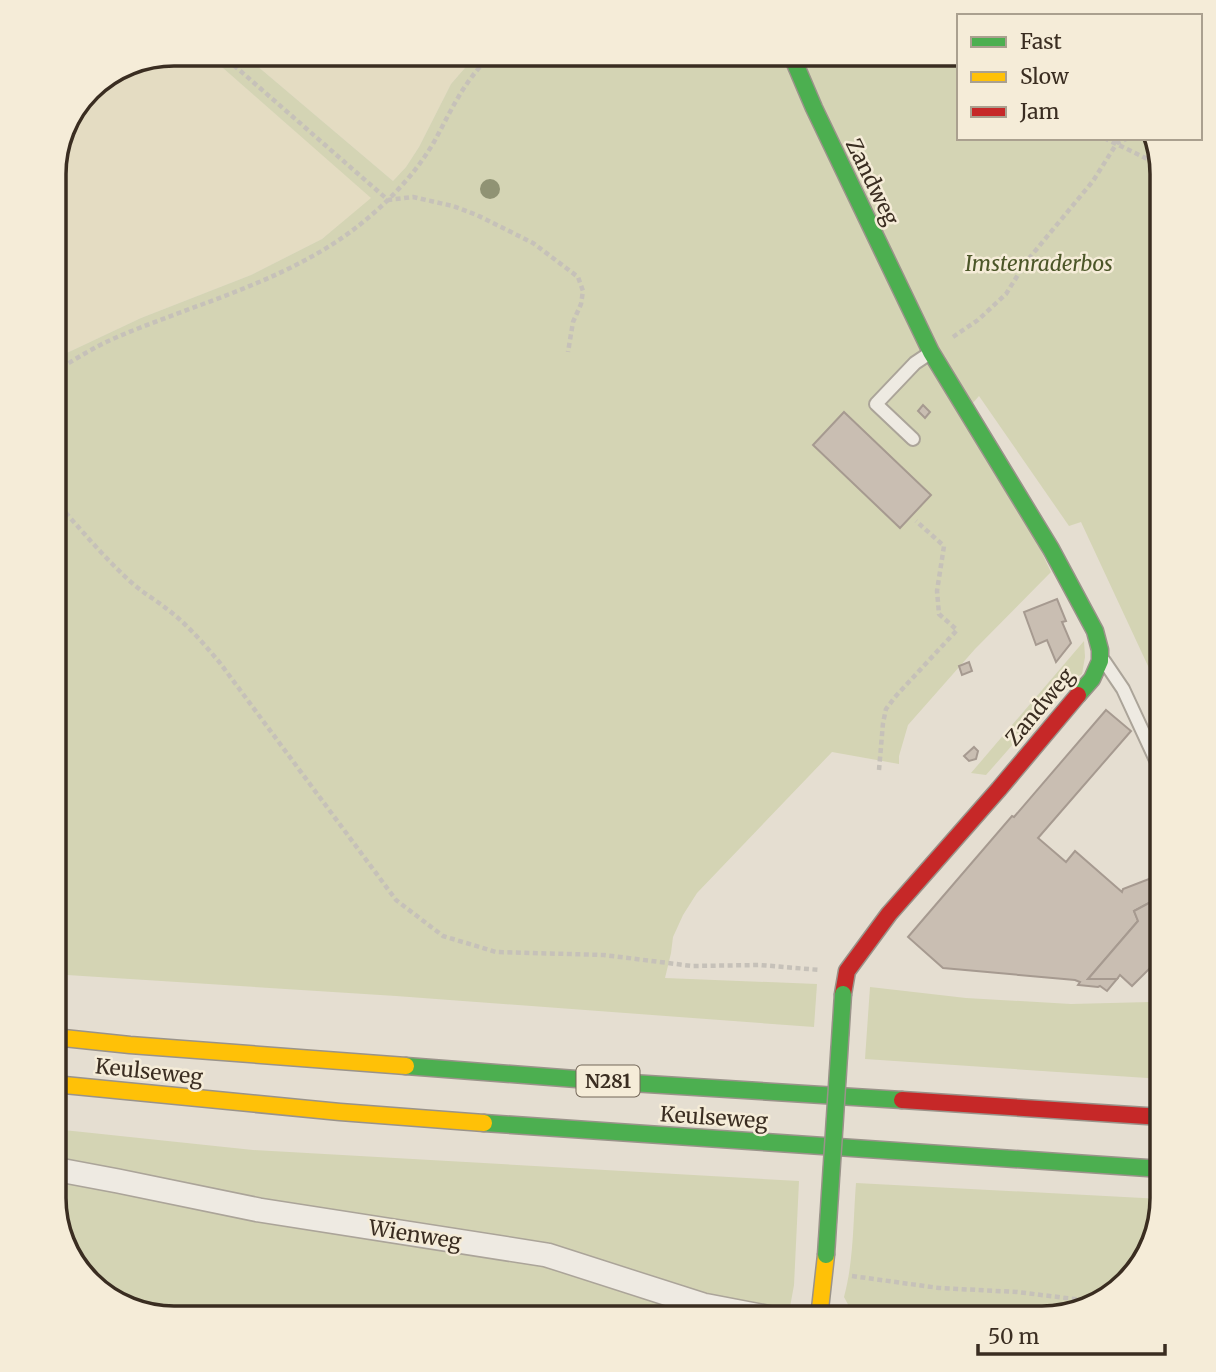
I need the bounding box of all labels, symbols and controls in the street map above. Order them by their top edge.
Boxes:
legend [957,14,1202,140]
text: Fast [1020,28,1062,55]
text: Slow [1020,63,1069,90]
text: Jam [1019,98,1059,125]
street label: Zandweg [840,134,905,230]
park label: Imstenraderbos [965,250,1113,277]
street label: Zandweg [999,662,1080,751]
street label: Keulseweg [94,1052,205,1091]
road number: N281 [576,1065,640,1096]
street label: Keulseweg [659,1100,769,1135]
street label: Wienweg [366,1214,464,1255]
scale bar [978,1312,1165,1356]
text: 50 m [988,1323,1039,1350]

